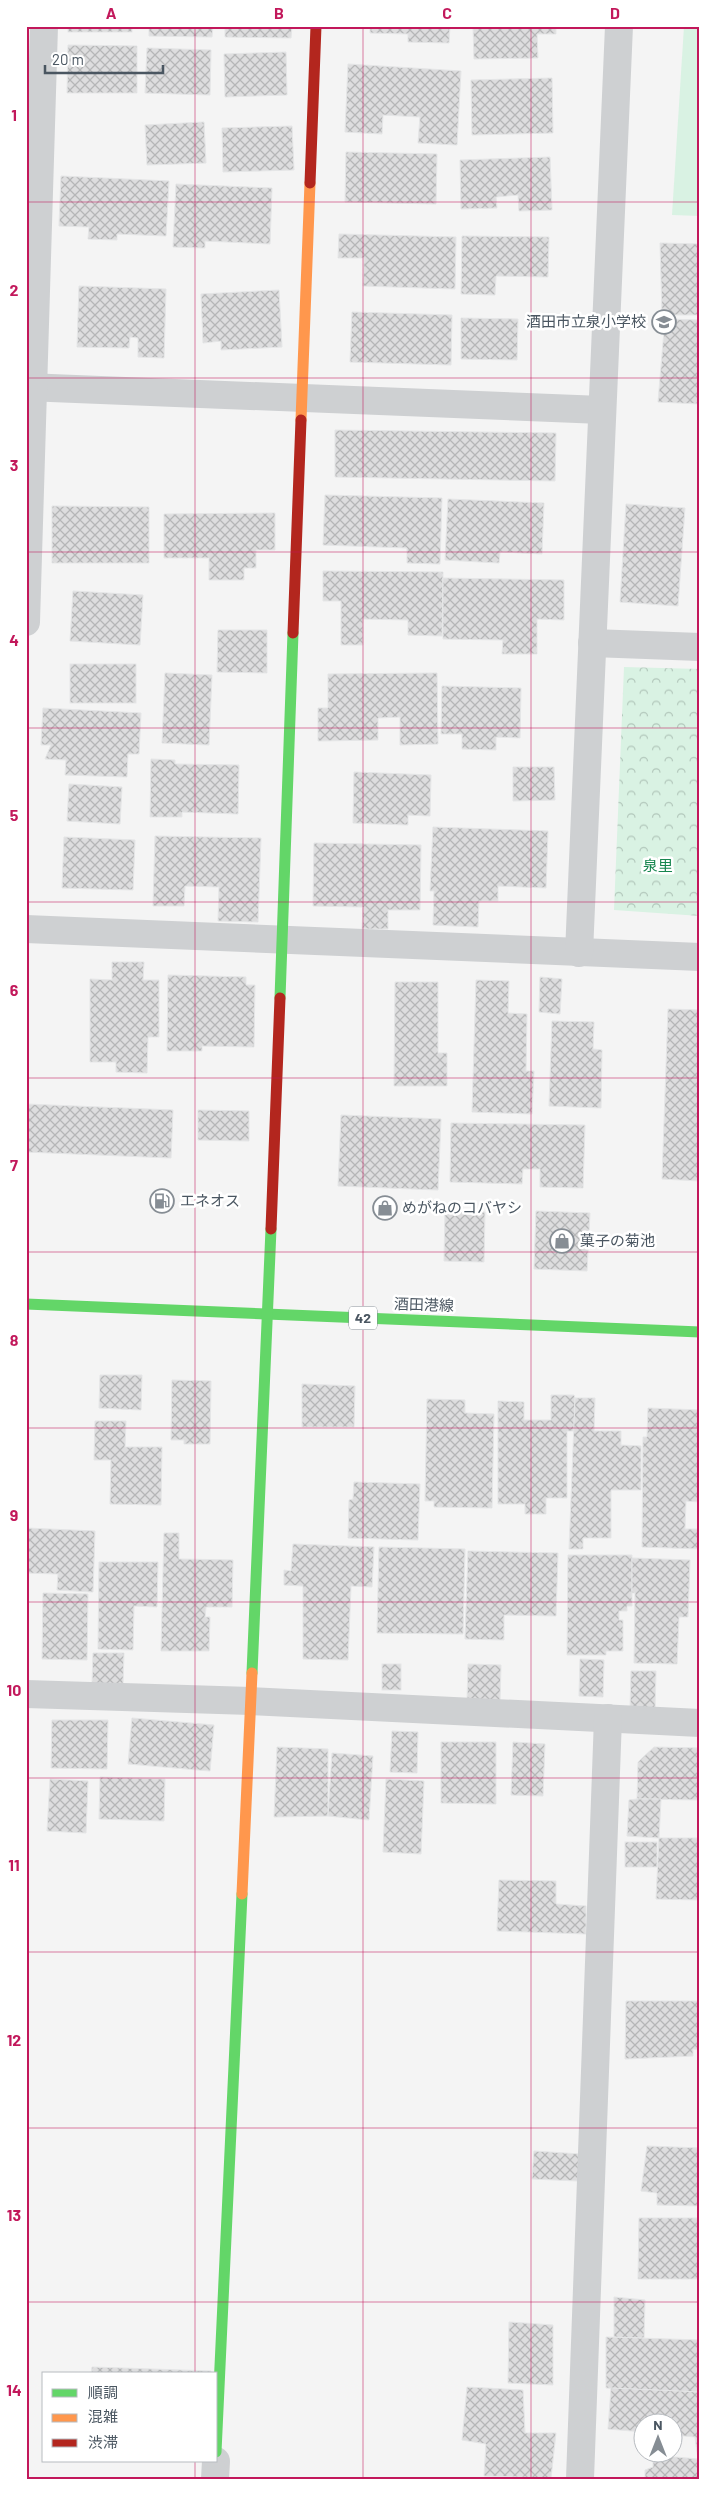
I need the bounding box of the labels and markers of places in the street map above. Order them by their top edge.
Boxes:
school or university icon: 酒田市立泉小学校 [651,309,677,335]
place label: 酒田市立泉小学校 [526,312,646,330]
fuel station icon: エネオス [149,1188,175,1214]
place label: エネオス [180,1191,240,1209]
shop icon: めがねのコバヤシ [372,1195,398,1221]
place label: めがねのコバヤシ [402,1198,522,1216]
shop icon: 菓子の菊池 [549,1228,575,1254]
place label: 菓子の菊池 [580,1231,655,1249]

